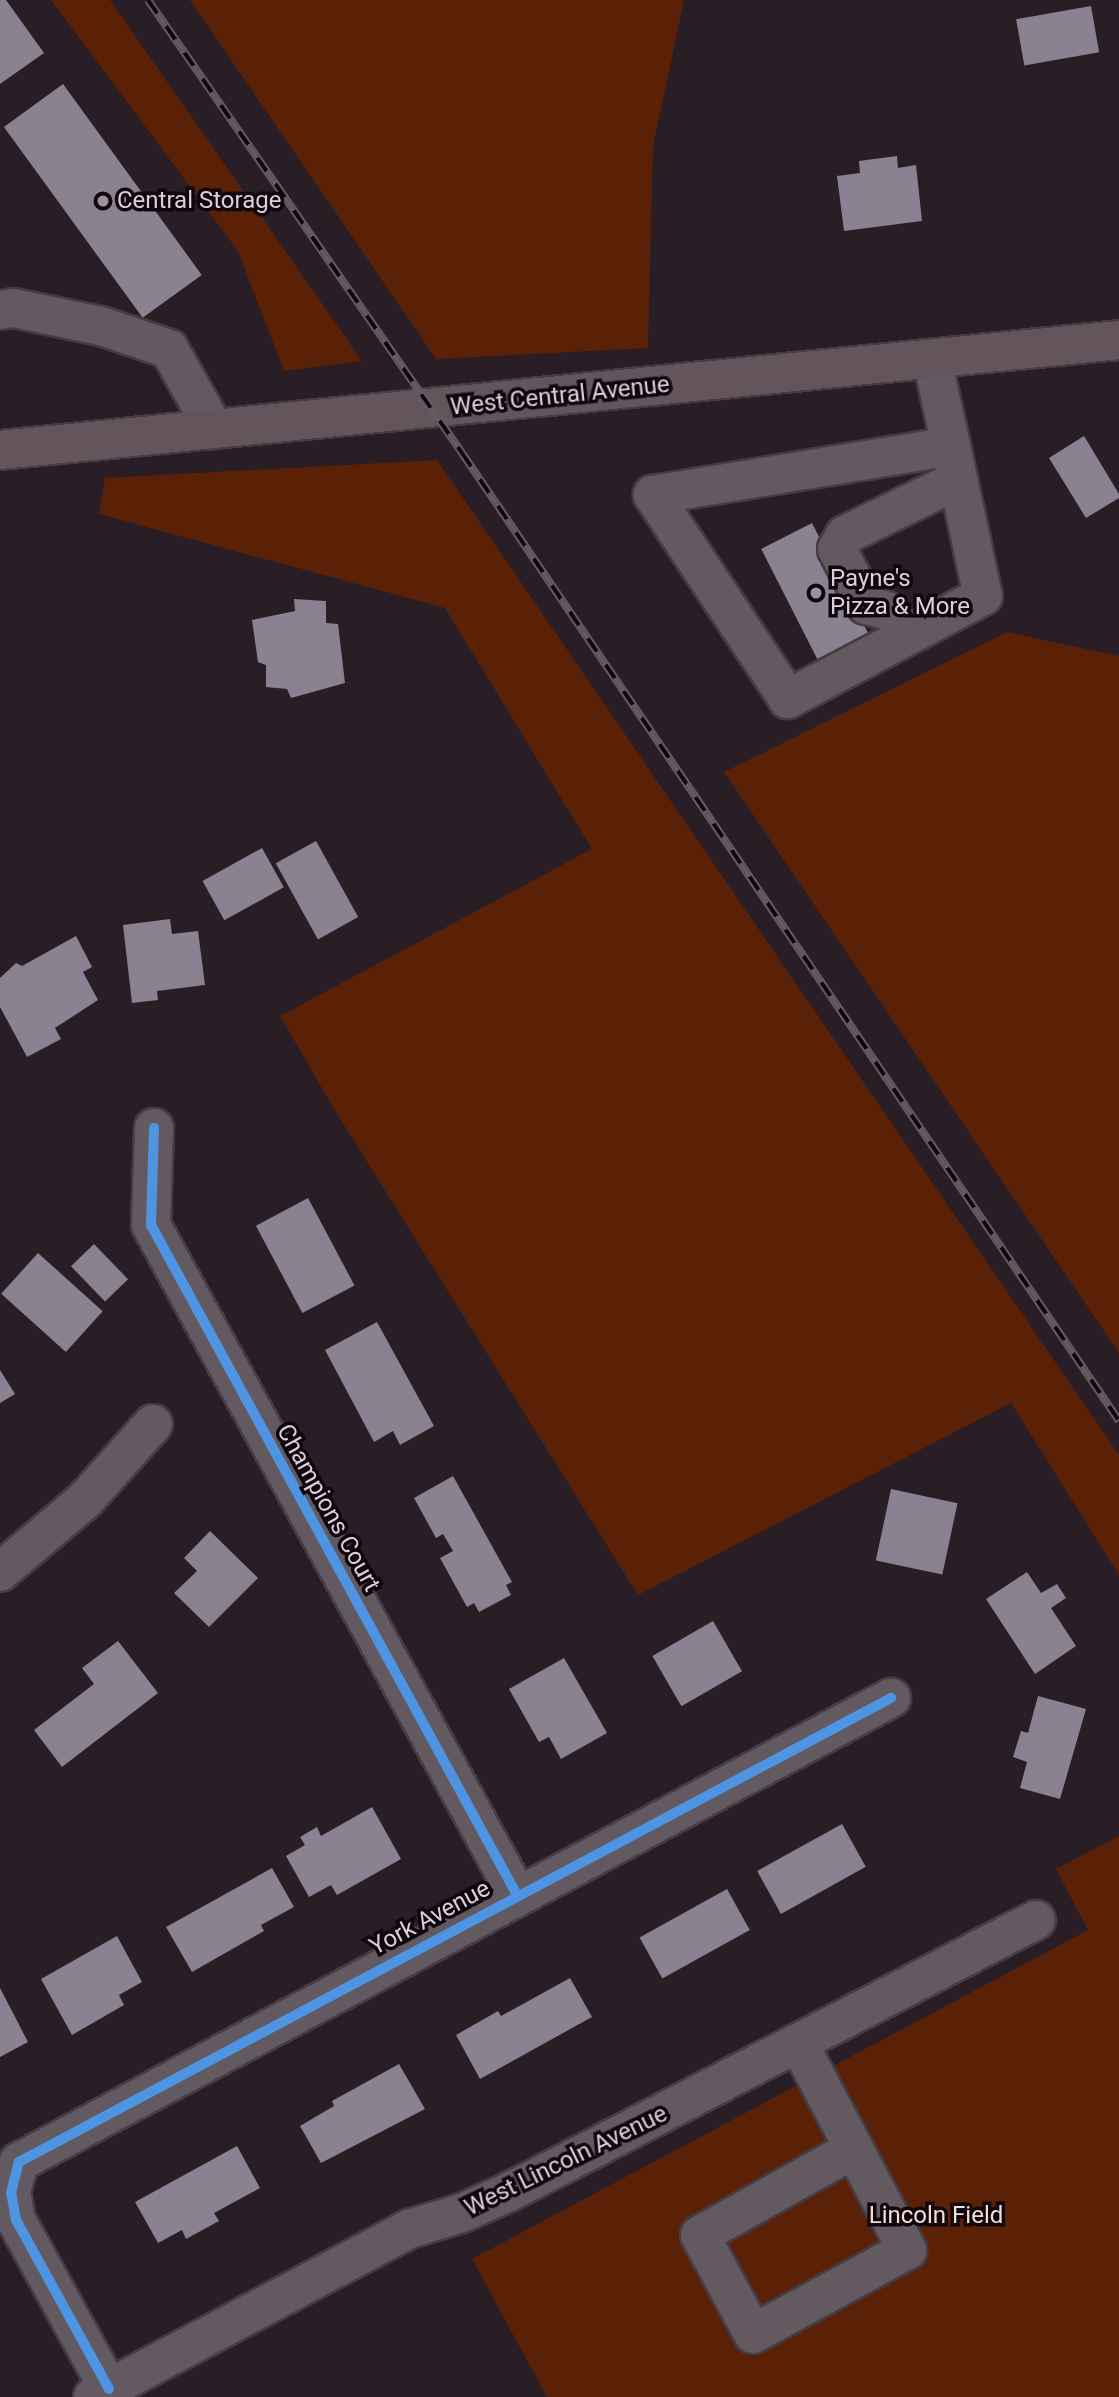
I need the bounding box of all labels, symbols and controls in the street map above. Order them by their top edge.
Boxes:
place label: Central Storage [117,187,281,215]
marker: Central Storage [95,193,111,209]
street label: West Central Avenue [449,370,671,422]
place label: Payne's Pizza & More [830,565,970,621]
marker: Payne's Pizza & More [808,585,824,601]
street label: Champions Court [270,1419,386,1597]
street label: York Avenue [365,1874,495,1962]
street label: West Lincoln Avenue [460,2099,672,2223]
park label: Lincoln Field [869,2202,1003,2230]

